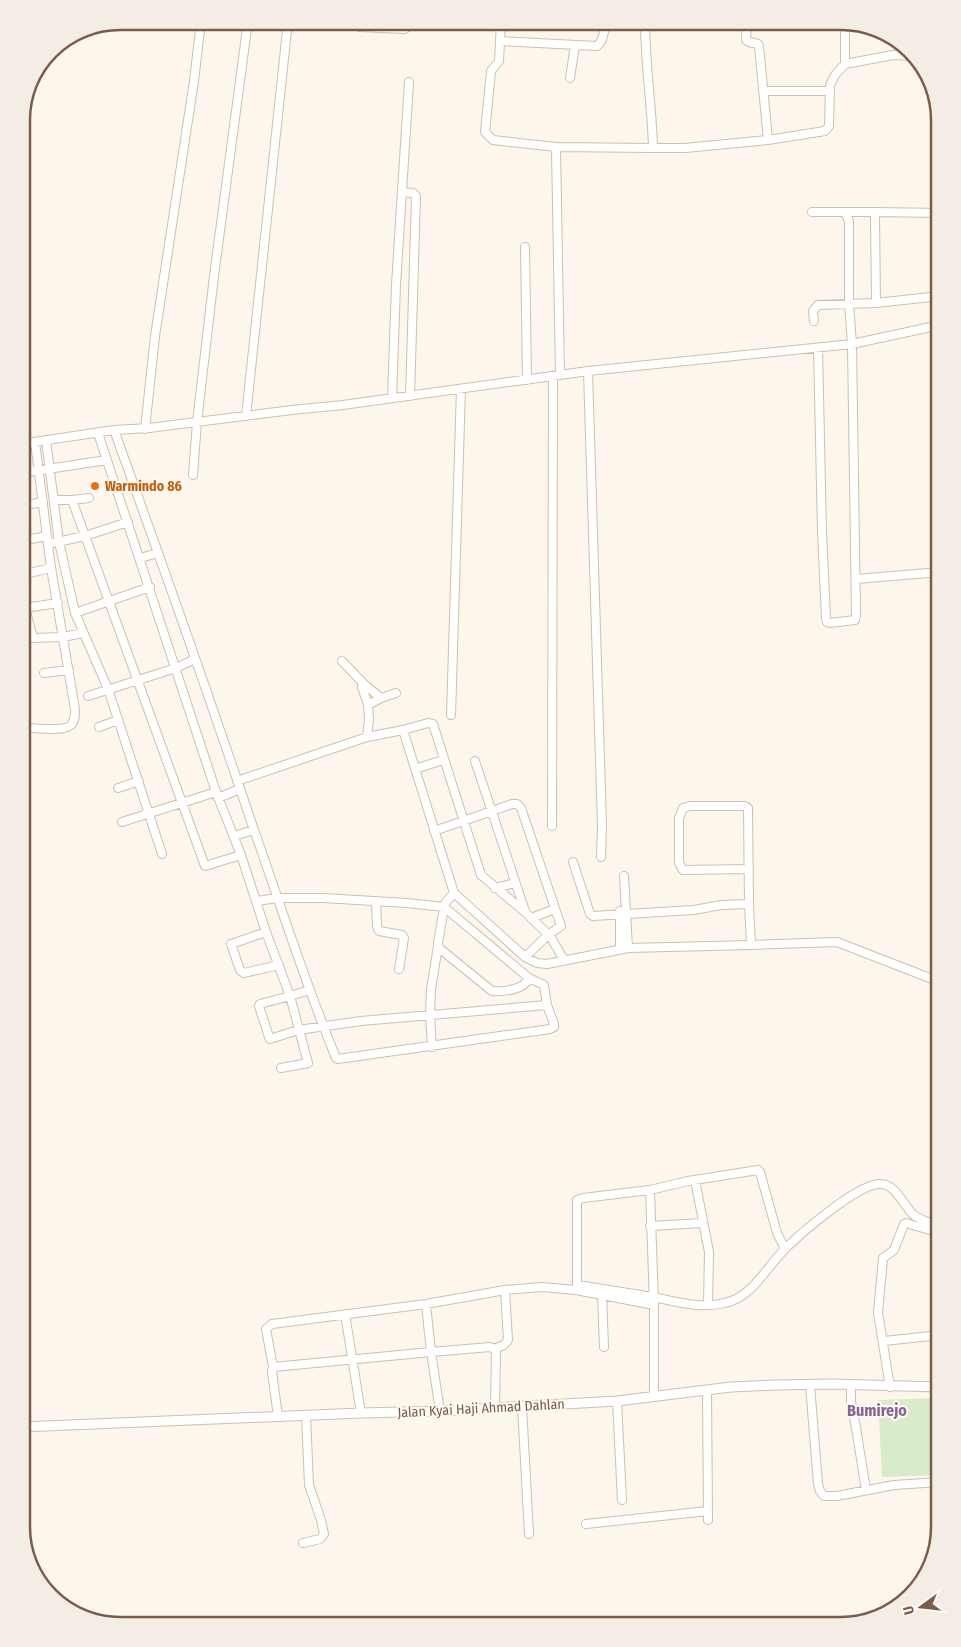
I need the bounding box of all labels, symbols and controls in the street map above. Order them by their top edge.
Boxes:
place label: Warmindo 86 [105,478,182,495]
marker: Warmindo 86 [89,480,101,492]
street label: Jalan Kyai Haji Ahmad Dahlan [397,1396,565,1421]
district label: Bumirejo [847,1401,907,1420]
north arrow [896,1582,946,1632]
text: U [900,1604,918,1616]

